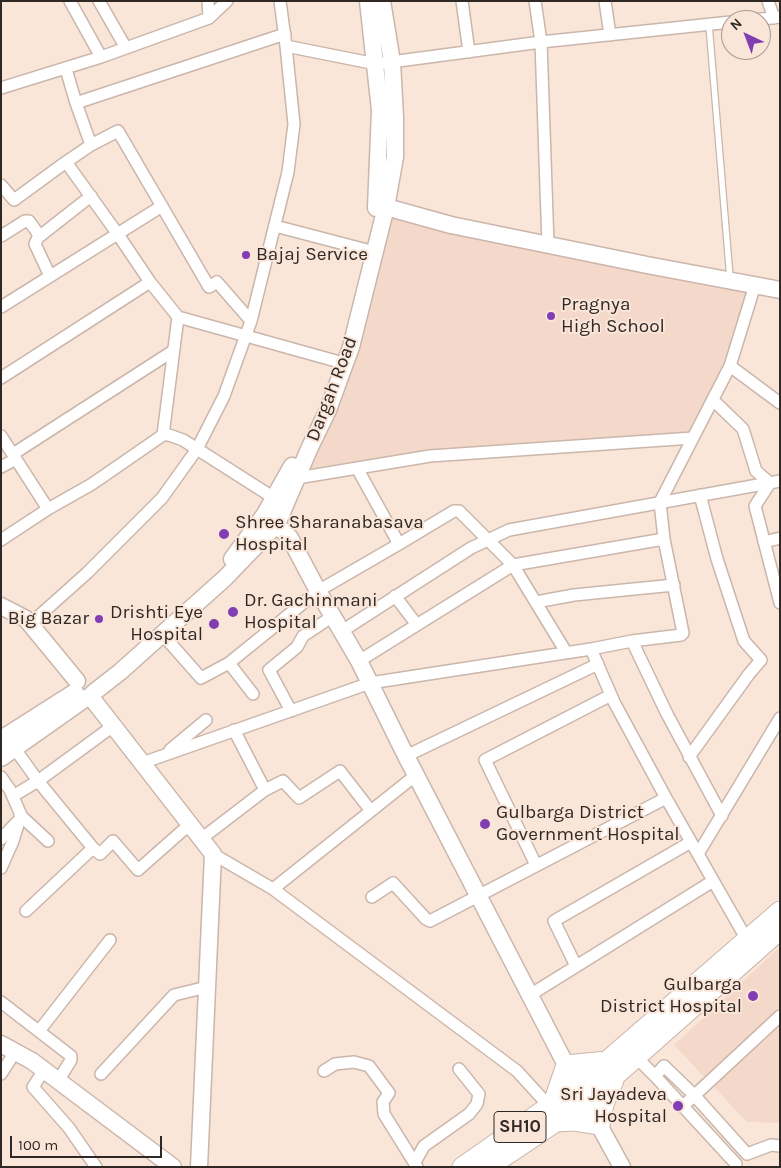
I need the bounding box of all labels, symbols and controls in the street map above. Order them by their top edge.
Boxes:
north arrow [721,10,771,60]
text: N [727,15,746,34]
place label: Bajaj Service [256,244,368,266]
marker: Bajaj Service [240,249,252,261]
place label: Pragnya High School [561,294,665,338]
marker: Pragnya High School [545,310,557,322]
street label: Dargah Road [302,333,362,445]
place label: Shree Sharanabasava Hospital [235,512,424,556]
marker: Shree Sharanabasava Hospital [217,527,231,541]
place label: Dr. Gachinmani Hospital [244,590,378,634]
place label: Drishti Eye Hospital [110,602,203,646]
marker: Dr. Gachinmani Hospital [226,605,240,619]
place label: Big Bazar [8,608,89,630]
marker: Big Bazar [93,613,105,625]
marker: Drishti Eye Hospital [207,617,221,631]
place label: Gulbarga District Government Hospital [496,802,680,846]
marker: Gulbarga District Government Hospital [478,817,492,831]
place label: Gulbarga District Hospital [600,974,742,1018]
marker: Gulbarga District Hospital [746,989,760,1003]
place label: Sri Jayadeva Hospital [560,1084,667,1128]
marker: Sri Jayadeva Hospital [671,1099,685,1113]
road number: SH10 [494,1112,546,1142]
scale bar [12,1126,165,1158]
text: 100 m [18,1136,58,1154]

